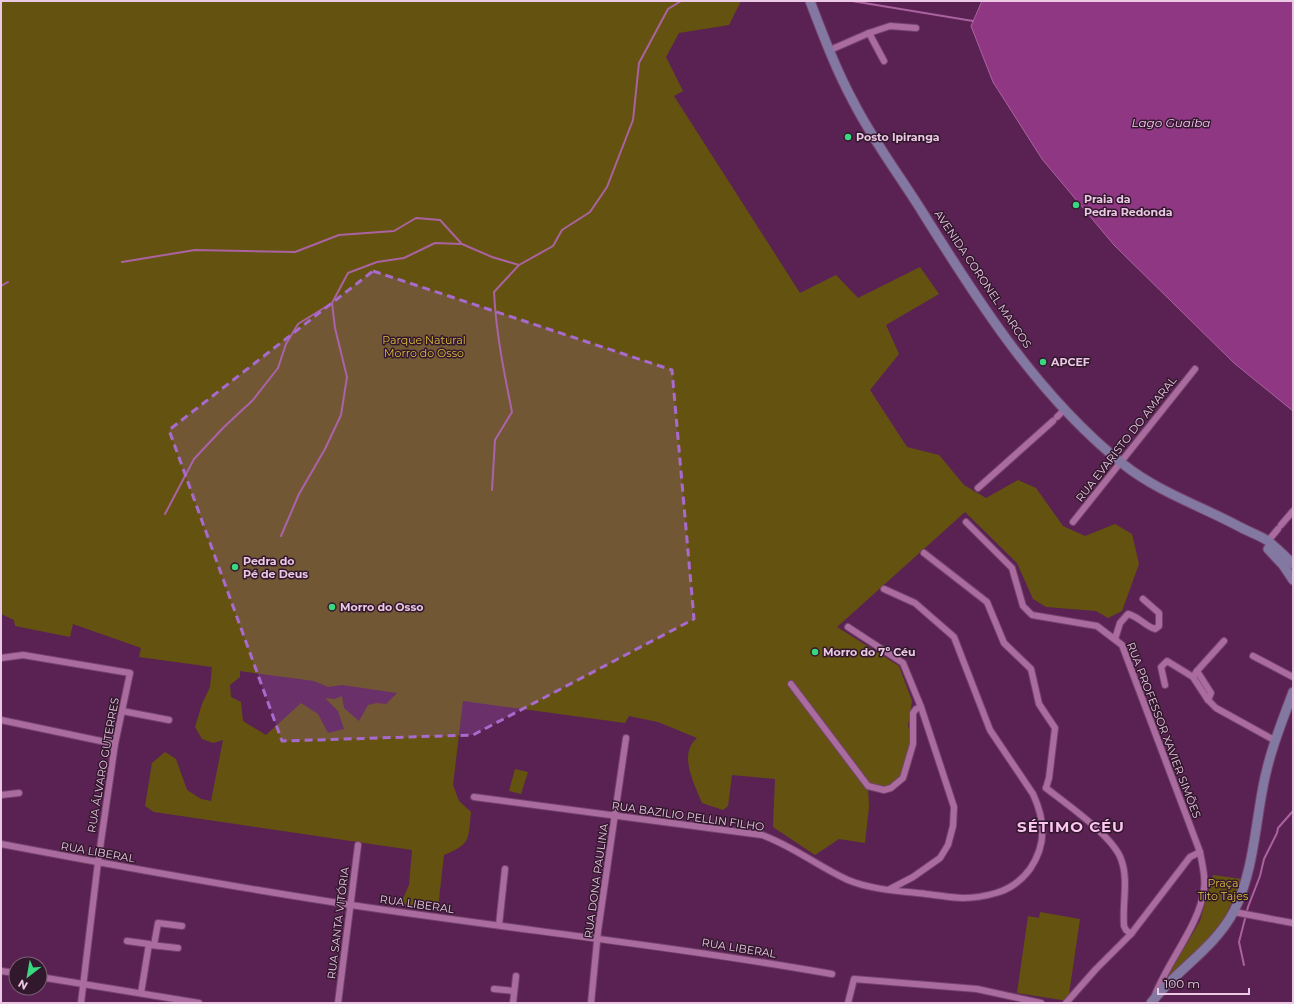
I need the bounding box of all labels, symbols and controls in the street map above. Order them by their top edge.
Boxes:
water label: Lago Guaíba [1132,115,1210,130]
place label: Posto Ipiranga [856,130,940,144]
marker: Posto Ipiranga [843,132,853,142]
place label: Praia da Pedra Redonda [1084,192,1173,219]
marker: Praia da Pedra Redonda [1071,200,1081,210]
street label: AVENIDA CORONEL MARCOS [931,207,1035,351]
park label: Parque Natural Morro do Osso [382,333,466,360]
place label: APCEF [1050,355,1090,369]
marker: APCEF [1038,357,1048,367]
street label: RUA EVARISTO DO AMARAL [1073,373,1180,505]
place label: Pedra do Pé de Deus [243,554,308,581]
marker: Pedra do Pé de Deus [230,562,240,572]
place label: Morro do Osso [340,600,423,614]
marker: Morro do Osso [327,602,337,612]
street label: RUA PROFESSOR XAVIER SIMÕES [1124,640,1204,820]
place label: Morro do 7º Céu [823,645,915,659]
marker: Morro do 7º Céu [810,647,820,657]
street label: RUA ÁLVARO GUTERRES [84,696,122,834]
street label: RUA BAZILIO PELLIN FILHO [611,798,765,834]
district label: SÉTIMO CÉU [1017,817,1125,836]
street label: RUA DONA PAULINA [581,823,611,939]
street label: RUA LIBERAL [60,839,137,865]
street label: RUA SANTA VITÓRIA [324,866,352,980]
park label: Praça Tito Tajes [1198,876,1249,903]
street label: RUA LIBERAL [379,892,456,916]
street label: RUA LIBERAL [701,935,778,961]
north arrow [8,956,48,996]
scale bar [1158,970,1249,996]
text: N [15,976,30,993]
text: 100 m [1164,976,1200,991]

